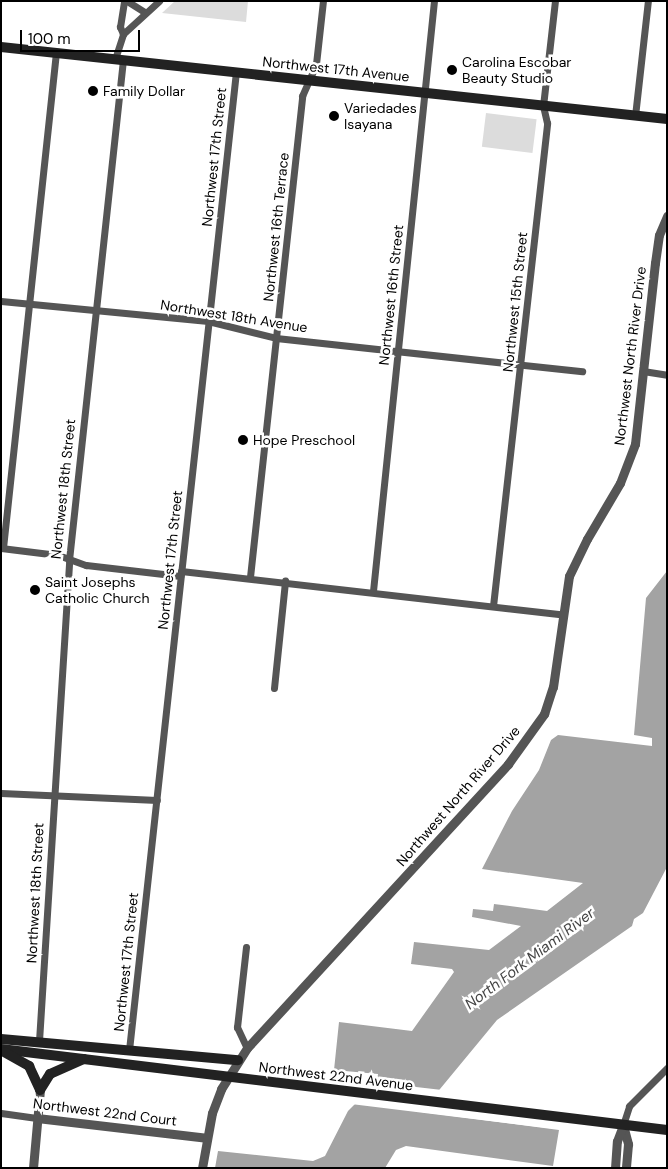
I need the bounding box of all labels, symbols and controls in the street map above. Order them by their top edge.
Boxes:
scale bar [22,20,142,52]
text: 100 m [28,29,71,49]
street label: Northwest 17th Avenue [262,53,410,85]
place label: Carolina Escobar Beauty Studio [462,54,572,86]
marker: Carolina Escobar Beauty Studio [446,64,458,76]
place label: Family Dollar [103,83,185,99]
marker: Family Dollar [87,85,99,97]
street label: Northwest 17th Street [198,87,230,227]
place label: Variedades Isayana [344,100,417,132]
marker: Variedades Isayana [328,110,340,122]
street label: Northwest 16th Terrace [260,152,292,302]
street label: Northwest 16th Street [375,224,407,366]
street label: Northwest 15th Street [499,231,531,373]
street label: Northwest North River Drive [611,266,649,446]
street label: Northwest 18th Avenue [159,296,309,336]
street label: Northwest 18th Street [47,418,79,560]
place label: Hope Preschool [253,432,355,448]
marker: Hope Preschool [237,434,249,446]
street label: Northwest 17th Street [154,490,186,630]
place label: Saint Josephs Catholic Church [45,574,150,606]
marker: Saint Josephs Catholic Church [29,584,41,596]
street label: Northwest North River Drive [393,723,523,869]
street label: Northwest 18th Street [23,822,47,964]
street label: Northwest 17th Street [110,892,142,1032]
water label: North Fork Miami River [462,904,598,1014]
street label: Northwest 22nd Avenue [258,1058,414,1094]
street label: Northwest 22nd Court [32,1095,178,1129]

